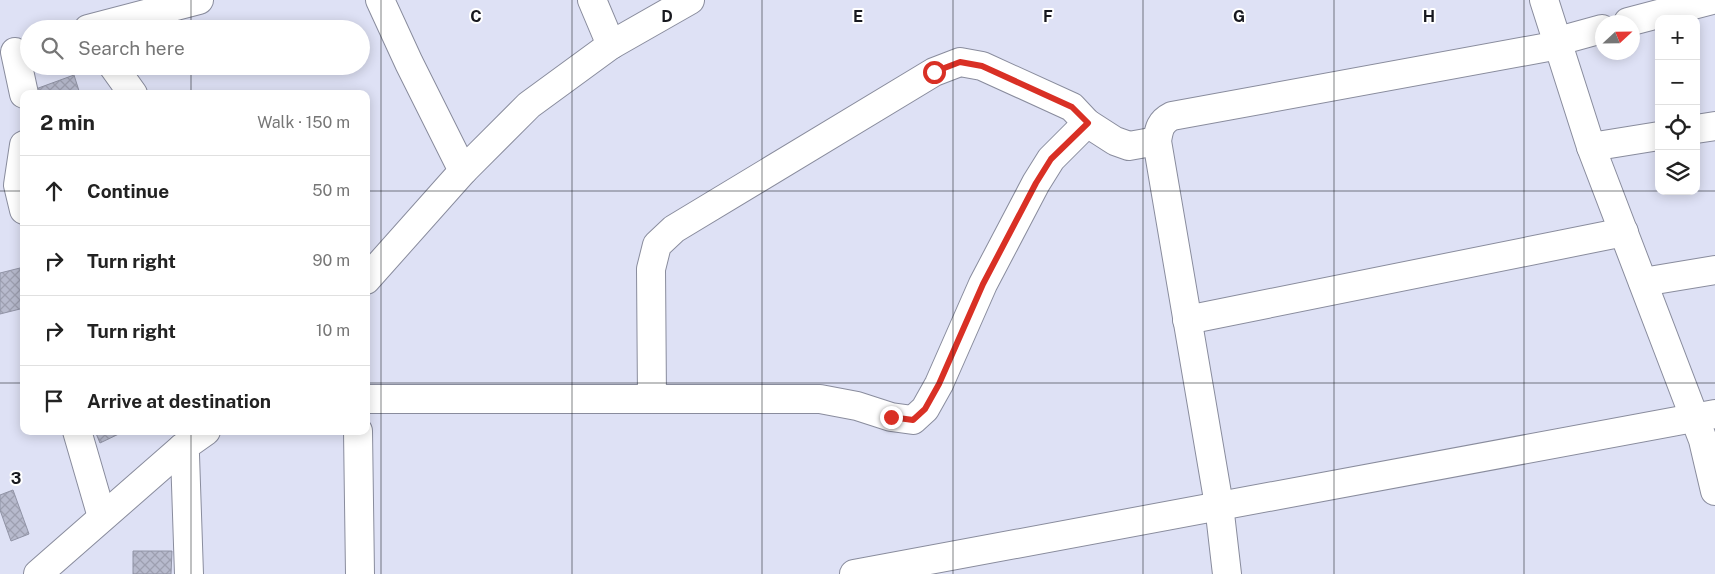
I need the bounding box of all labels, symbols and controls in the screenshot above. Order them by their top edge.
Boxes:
text: C [470,7,482,26]
text: D [661,7,673,26]
text: E [853,7,863,26]
text: F [1043,7,1053,26]
text: G [1233,7,1245,26]
text: H [1423,7,1435,26]
north arrow [1595,15,1640,60]
map controls [1655,15,1700,195]
button: + [1655,15,1700,60]
search box [20,20,370,75]
icon: search [38,34,66,62]
text: Search here [78,37,185,59]
button: − [1655,60,1700,105]
route start [923,61,946,84]
button: locate [1655,105,1700,150]
text: 2 min [40,110,95,135]
text: Walk · 150 m [257,113,350,132]
button: layers [1655,150,1700,195]
icon: ahead [40,177,68,205]
text: Continue [87,180,169,202]
text: 50 m [312,181,350,200]
icon: right [40,247,68,275]
text: Turn right [87,250,176,272]
text: 90 m [313,251,350,270]
icon: right [40,317,68,345]
text: Turn right [87,320,176,342]
text: 10 m [316,321,350,340]
icon: arrive [40,387,68,415]
text: Arrive at destination [87,390,271,412]
route end [880,406,903,429]
text: 3 [11,469,21,488]

